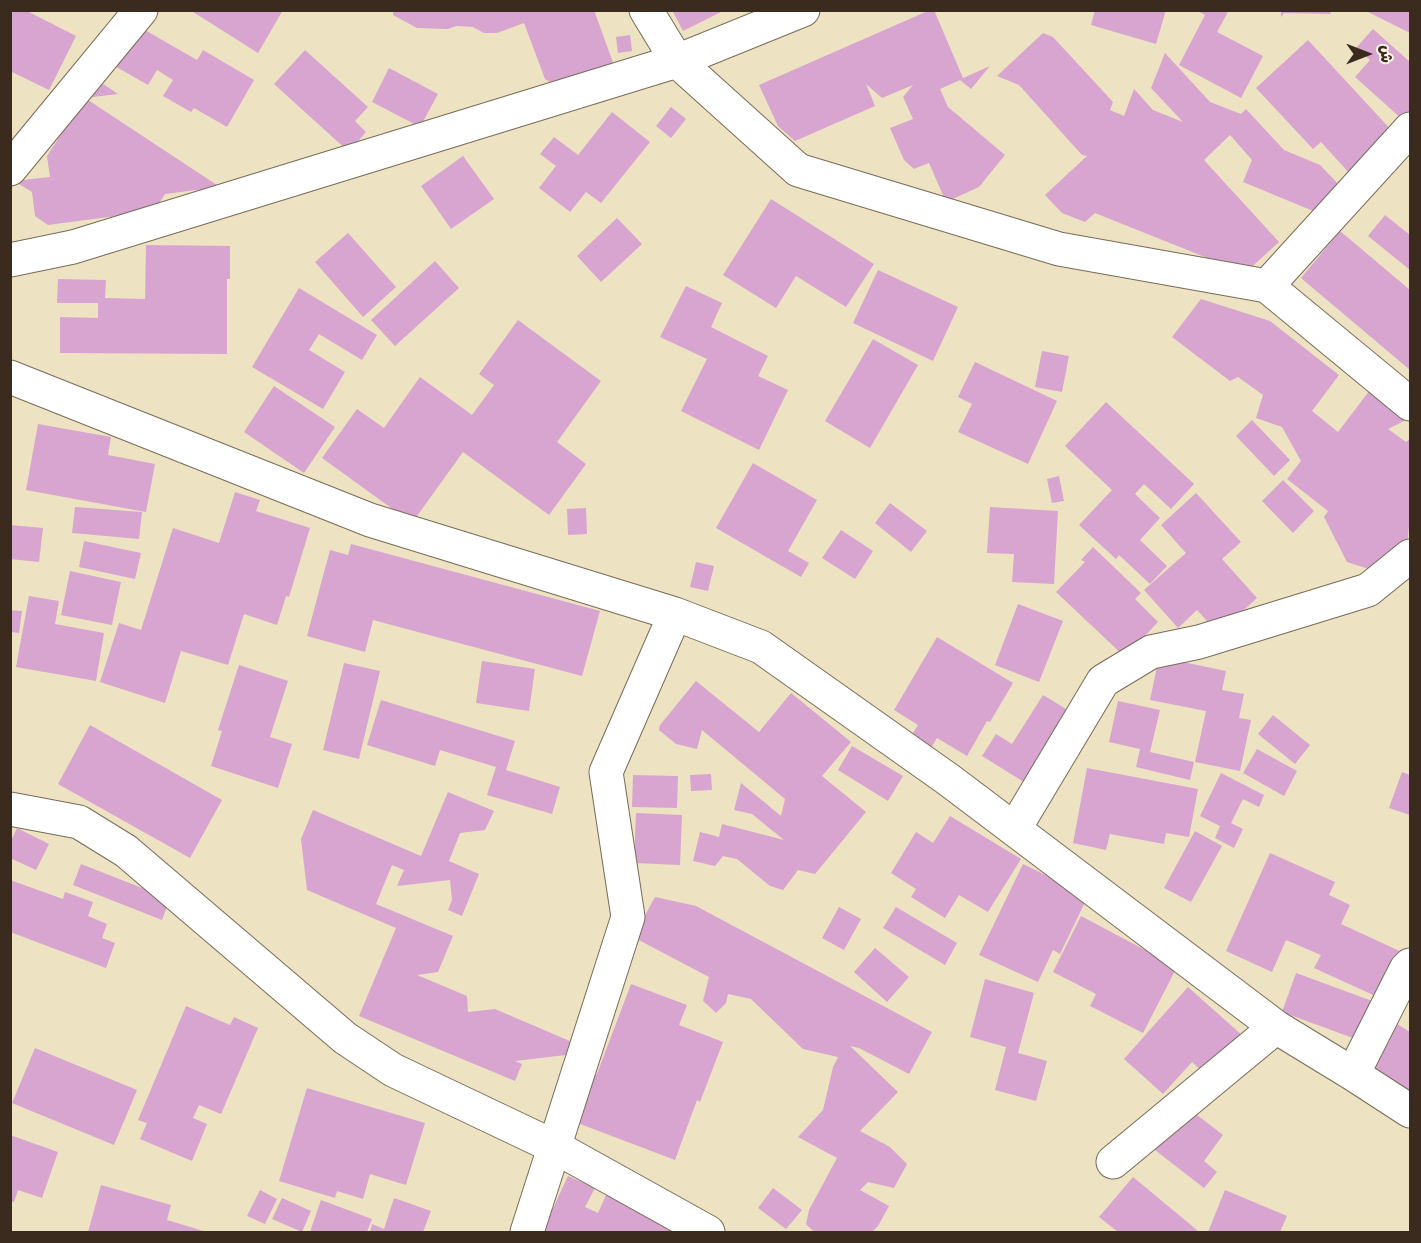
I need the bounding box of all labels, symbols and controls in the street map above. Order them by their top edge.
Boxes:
north arrow [1337,24,1397,84]
text: ش [1373,45,1397,63]

